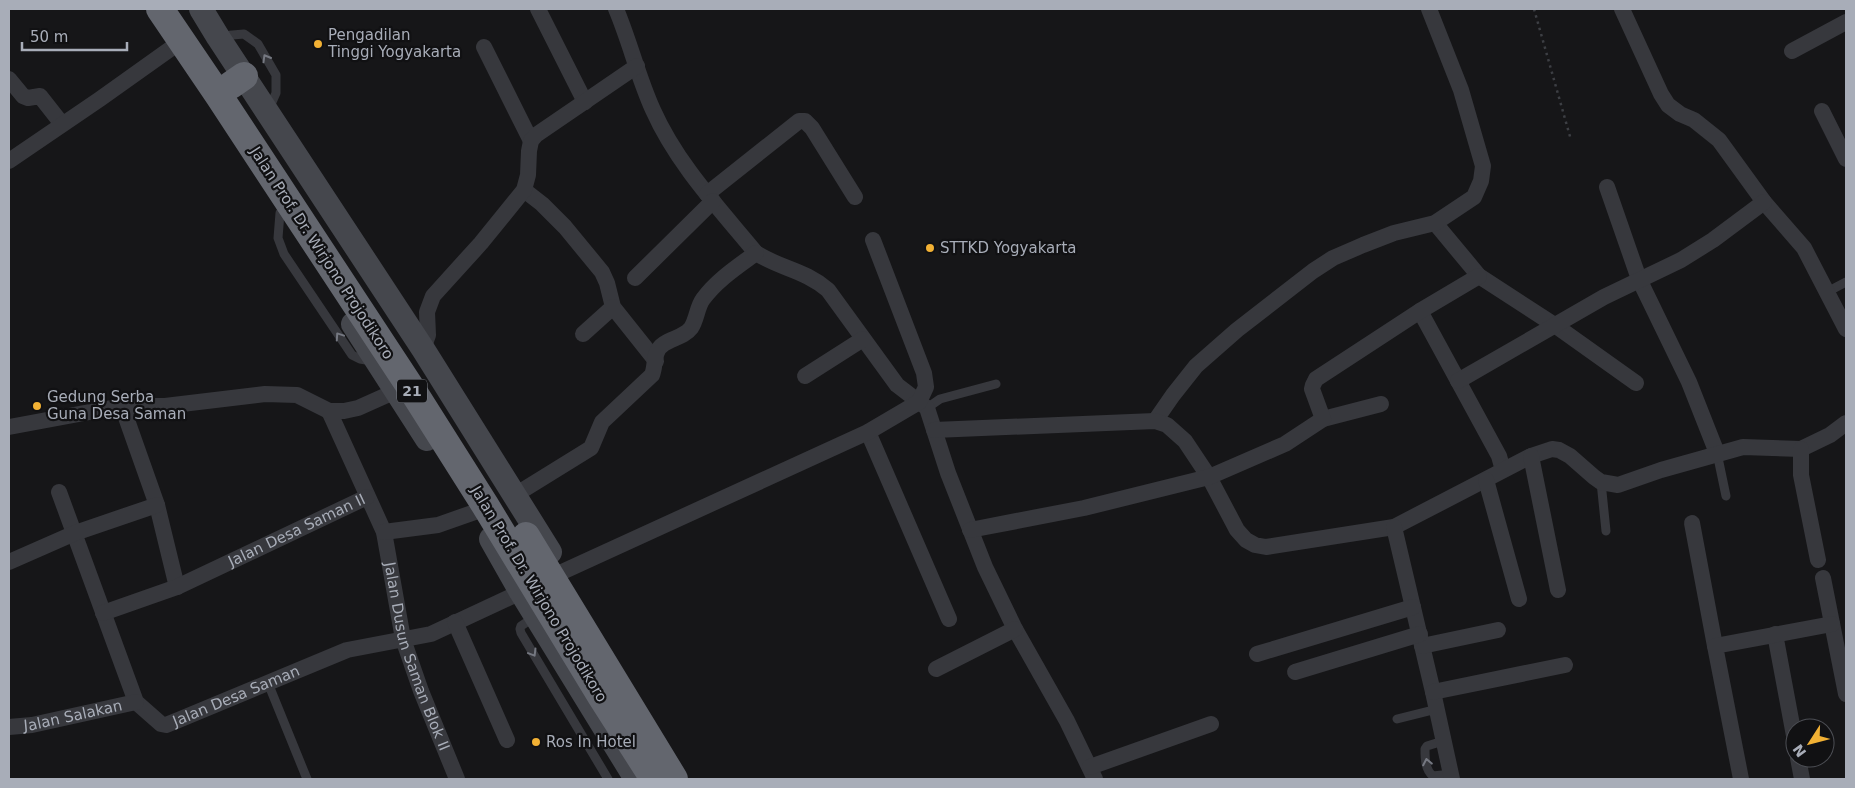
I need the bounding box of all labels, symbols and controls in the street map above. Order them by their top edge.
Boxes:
scale bar [22,20,128,52]
place label: Pengadilan Tinggi Yogyakarta [327,26,461,61]
text: 50 m [30,28,68,46]
marker: Pengadilan Tinggi Yogyakarta [312,38,324,50]
one-way arrow [262,55,272,64]
street label: Jalan Prof. Dr. Wirjono Projodikoro [246,143,397,363]
place label: STTKD Yogyakarta [940,239,1077,257]
marker: STTKD Yogyakarta [924,242,936,254]
one-way arrow [336,332,345,342]
road number: 21 [397,380,427,402]
place label: Gedung Serba Guna Desa Saman [47,388,186,423]
marker: Gedung Serba Guna Desa Saman [31,400,43,412]
street label: Jalan Prof. Dr. Wirjono Projodikoro [467,482,611,706]
street label: Jalan Desa Saman II [224,490,368,571]
street label: Jalan Dusun Saman Blok II [380,560,453,753]
one-way arrow [527,647,537,656]
street label: Jalan Desa Saman [169,662,302,731]
street label: Jalan Salakan [22,696,124,735]
north arrow [1785,718,1835,768]
place label: Ros In Hotel [546,733,636,751]
marker: Ros In Hotel [530,736,542,748]
text: N [1790,741,1809,760]
one-way arrow [1422,757,1432,766]

